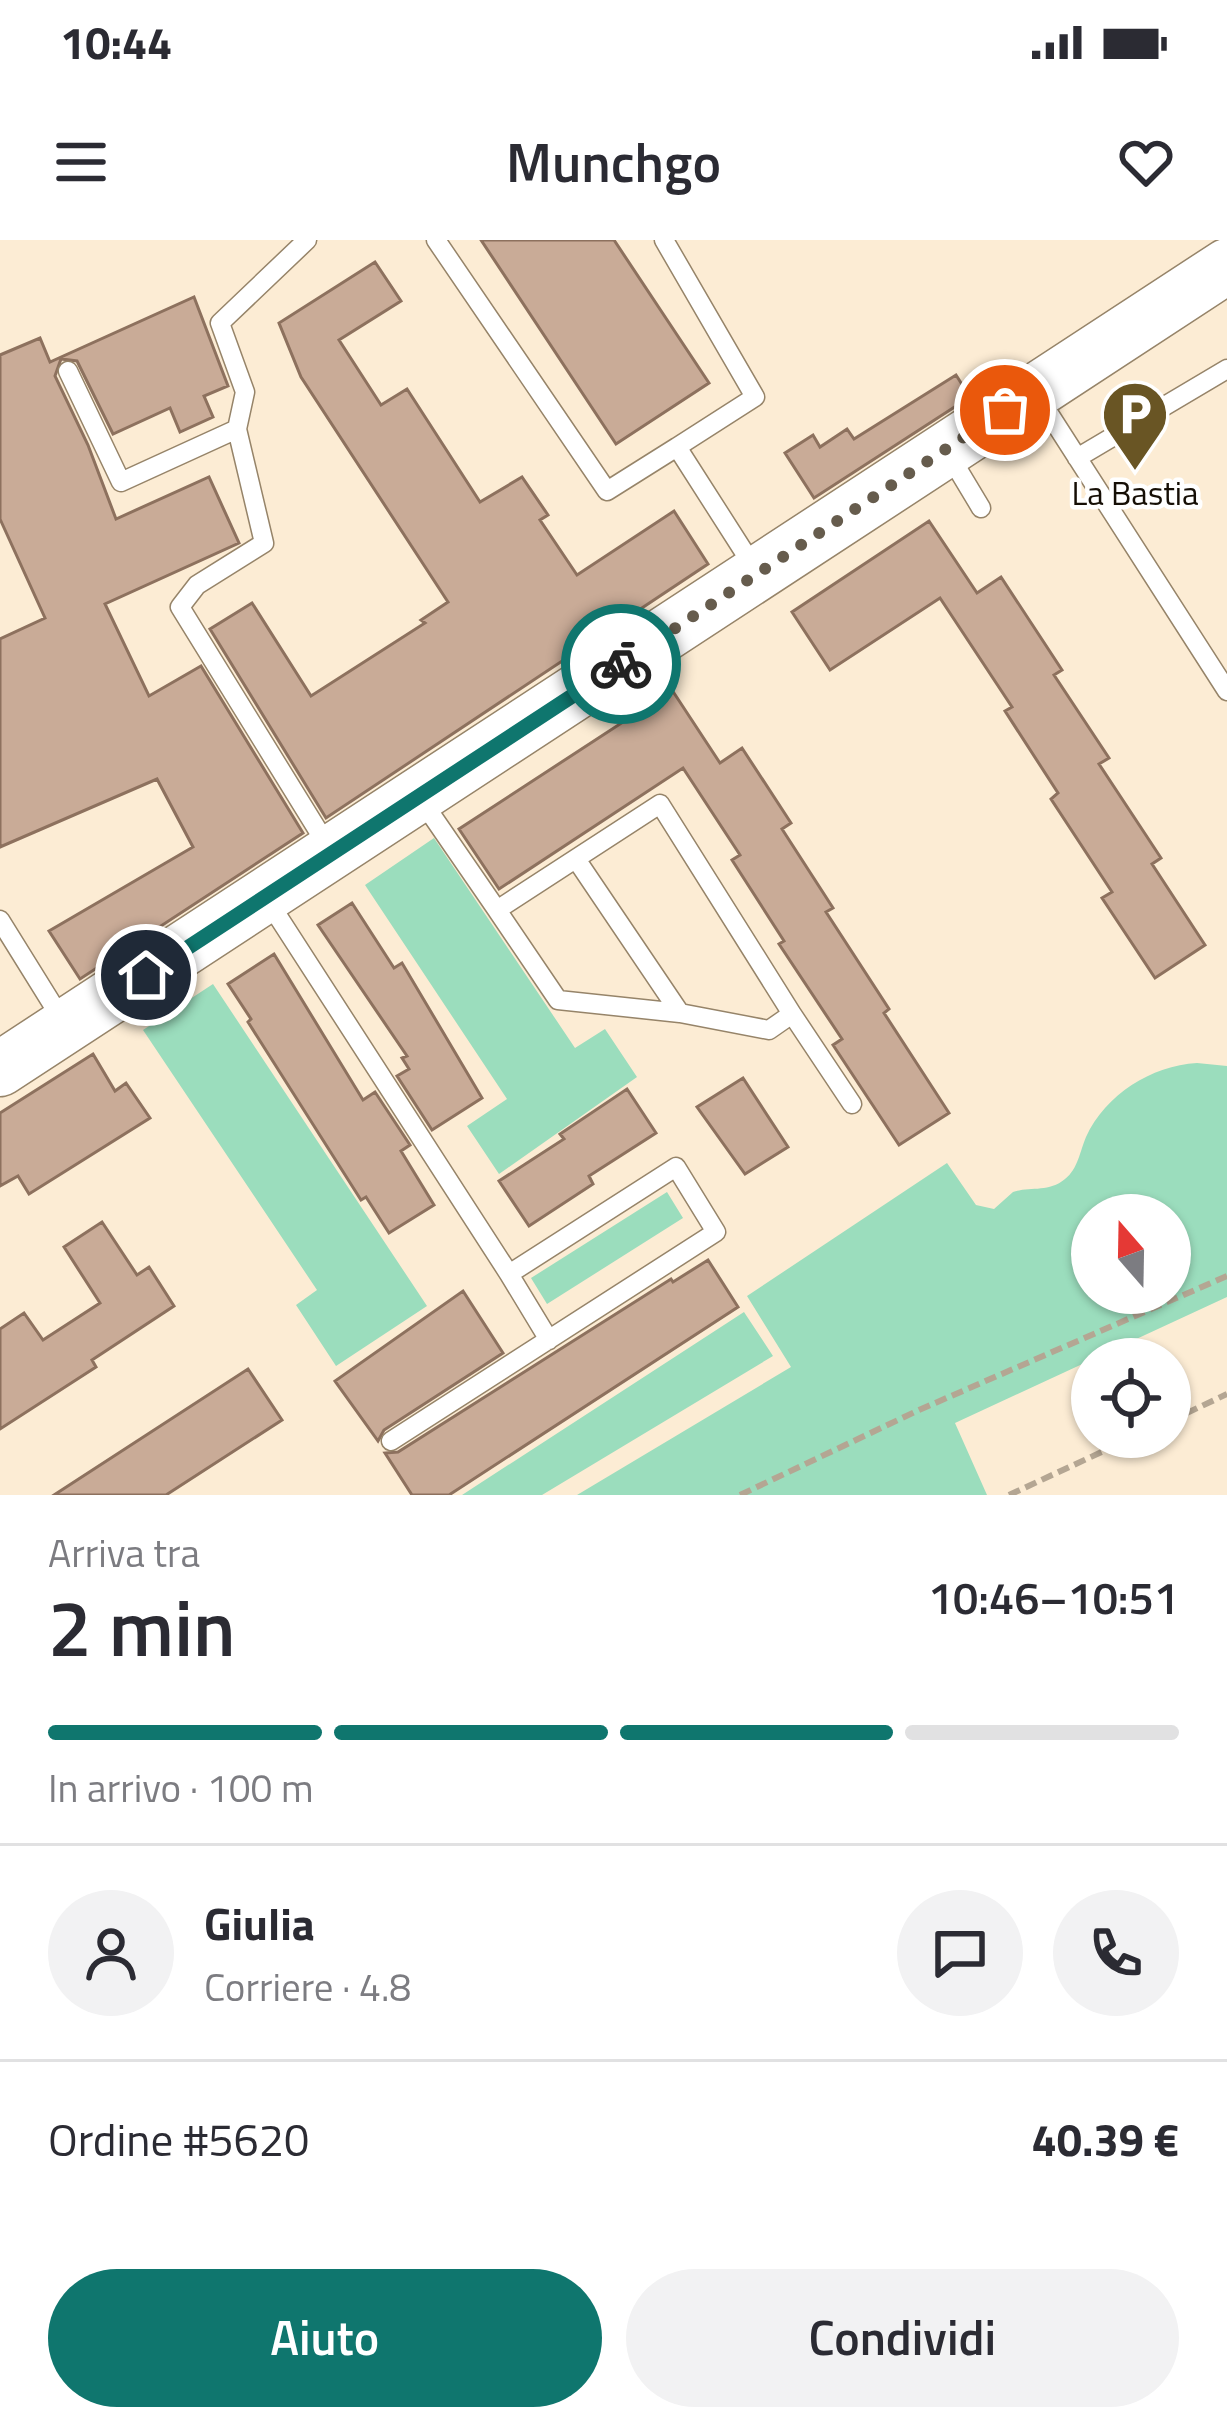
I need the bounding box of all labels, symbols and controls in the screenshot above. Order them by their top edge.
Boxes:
text: 10:44 [60,8,172,76]
text: Munchgo [506,121,721,203]
icon: menu [48,129,114,195]
icon: heart [1113,129,1179,195]
pin [954,359,1056,461]
icon: bag [972,377,1038,443]
parking icon: La Bastia [1100,379,1170,473]
place label: La Bastia [1071,468,1199,518]
courier [561,604,681,724]
icon: bike [588,631,654,697]
pin [95,924,197,1026]
icon: home [113,942,179,1008]
north arrow [1071,1194,1191,1314]
map controls [1071,1194,1191,1458]
button: locate [1071,1338,1191,1458]
text: Arriva tra [48,1523,200,1582]
text: 10:46–10:51 [928,1563,1179,1631]
text: 2 min [48,1568,236,1686]
text: In arrivo · 100 m [48,1758,314,1817]
text: Giulia [204,1889,315,1957]
button: person [48,1890,174,2016]
button: chat [897,1890,1023,2016]
button: phone [1053,1890,1179,2016]
text: Corriere · 4.8 [204,1957,411,2016]
text: Ordine #5620 [48,2105,309,2173]
text: 40.39 € [1032,2105,1179,2173]
button: Aiuto [48,2269,602,2407]
button: Condividi [626,2269,1179,2407]

